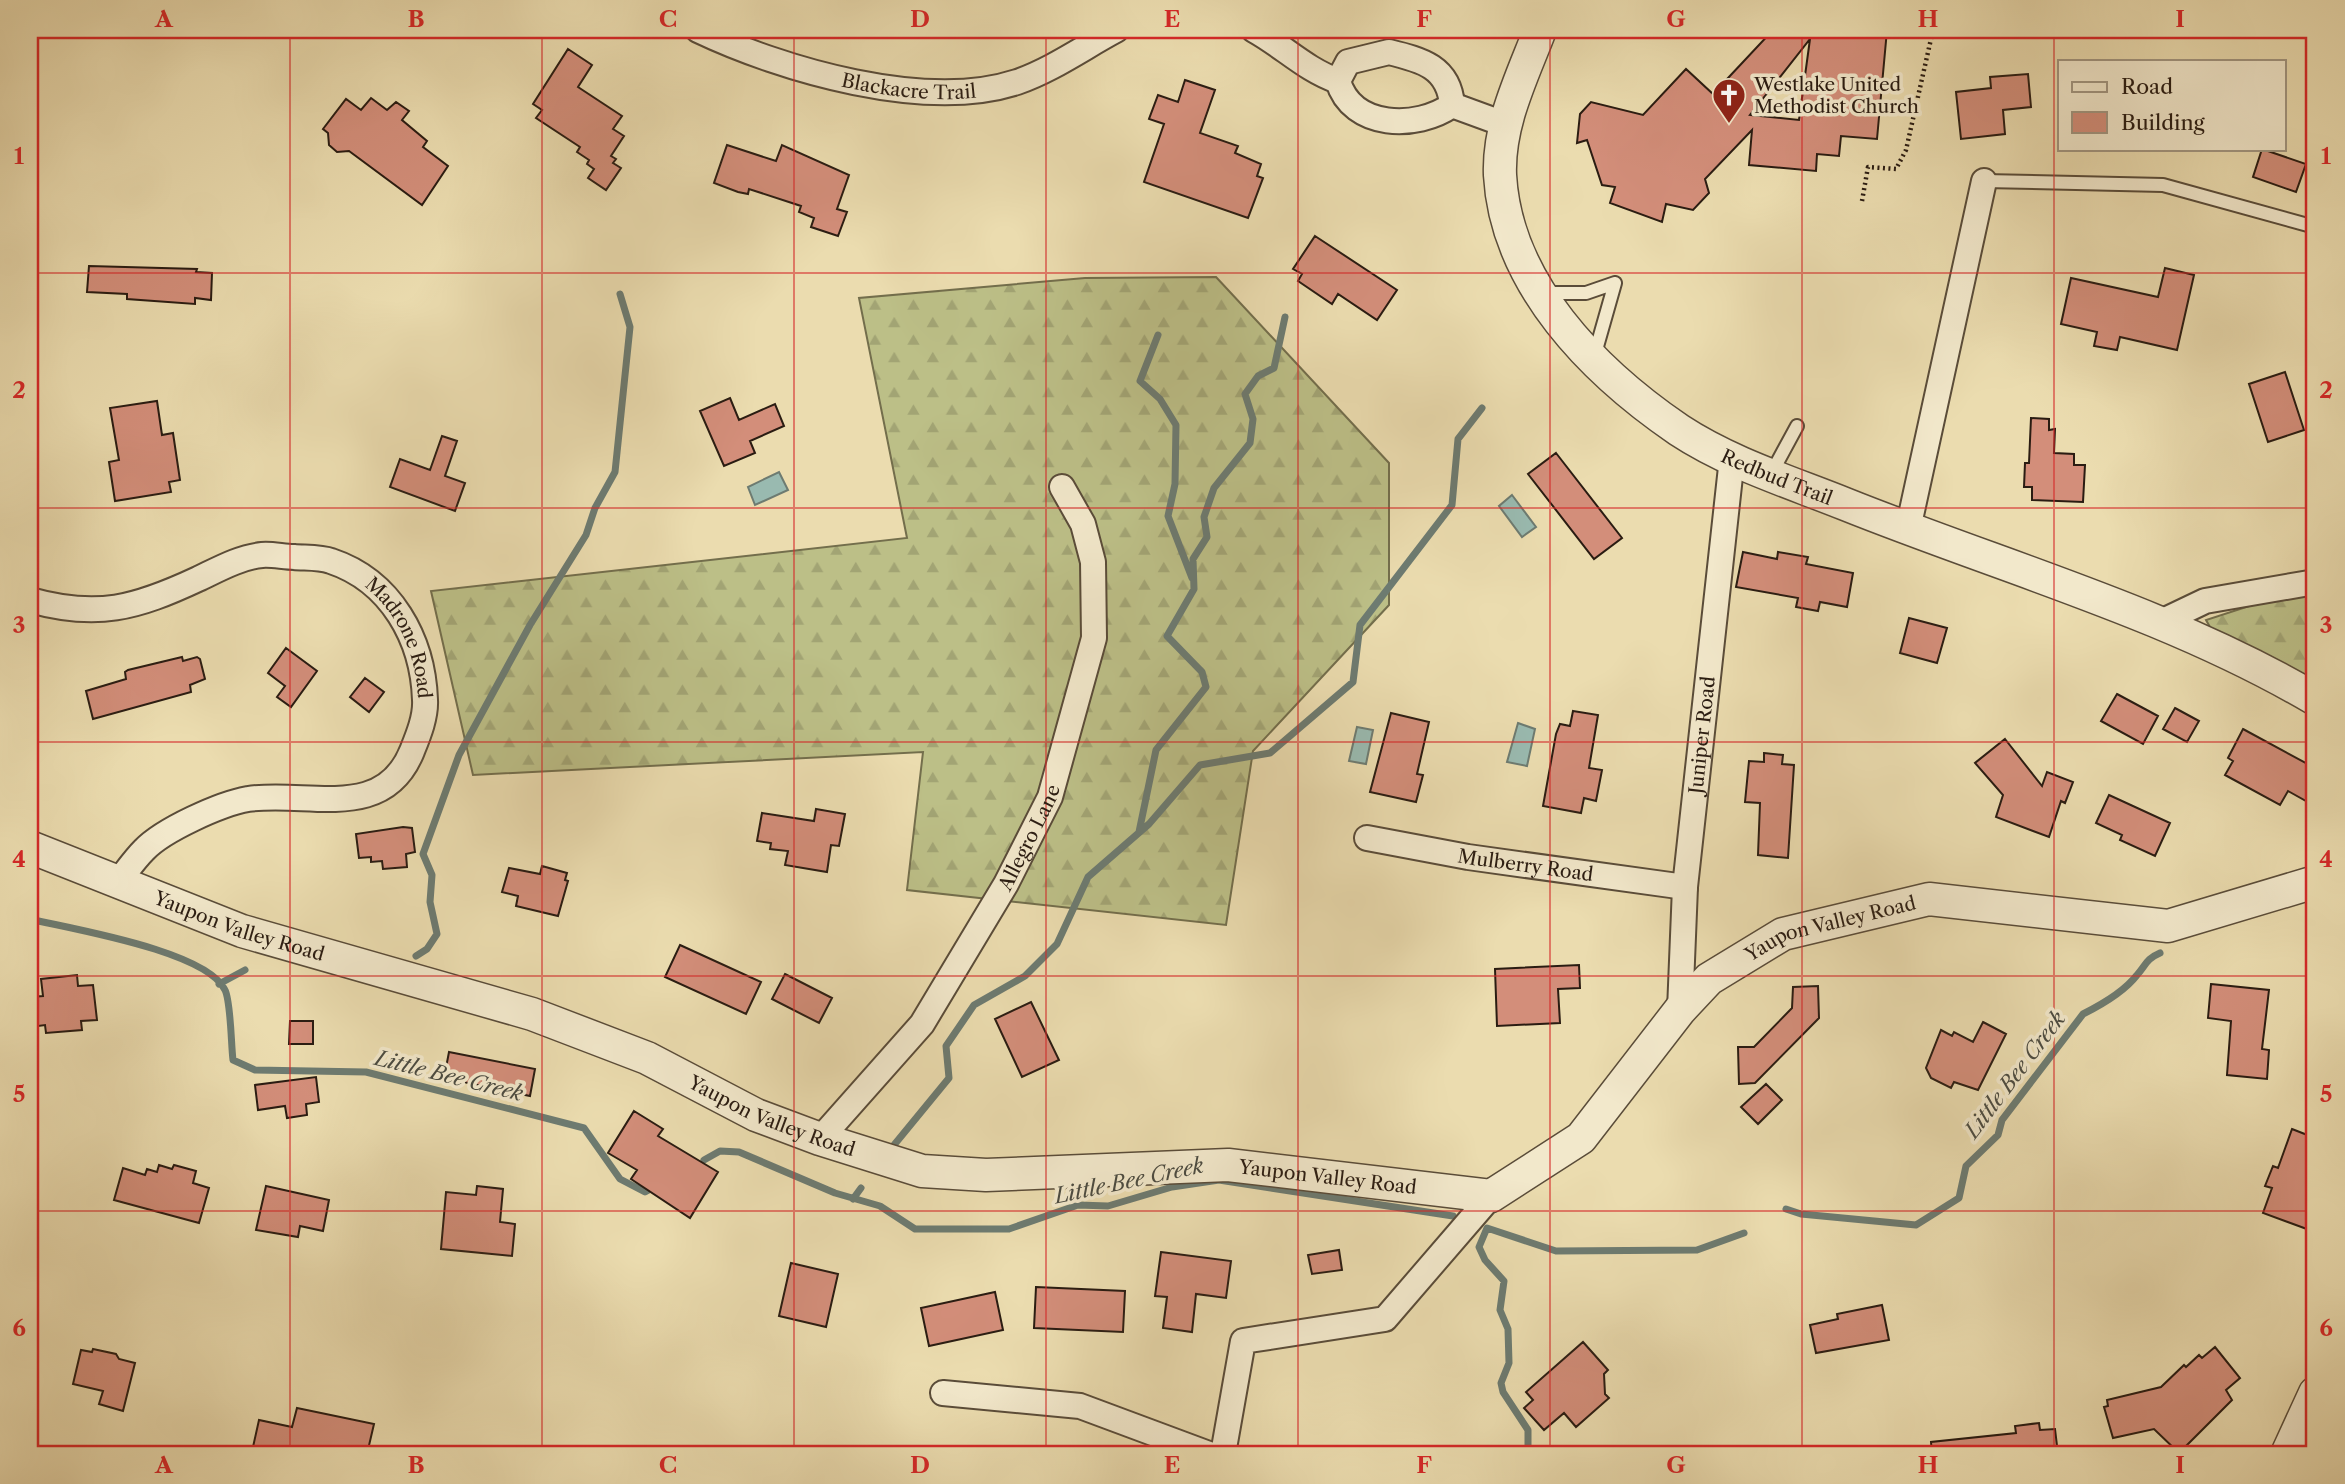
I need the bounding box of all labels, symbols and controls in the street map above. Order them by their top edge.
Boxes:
text: A [154,5,174,33]
text: B [407,5,425,33]
text: C [659,5,677,33]
text: D [910,5,930,33]
text: E [1164,5,1180,33]
text: F [1416,5,1432,33]
text: G [1666,5,1686,33]
text: H [1918,5,1939,33]
text: I [2175,5,2185,33]
legend [2058,60,2286,150]
street label: Blackacre Trail [839,69,977,104]
place label: Westlake United Methodist Church [1753,73,1919,118]
text: Road [2121,74,2173,99]
church icon: Westlake United Methodist Church [1710,76,1748,125]
text: Building [2121,110,2206,135]
text: 1 [14,142,25,170]
text: 1 [2321,142,2332,170]
text: 2 [12,376,26,404]
text: 2 [2319,376,2333,404]
street label: Redbud Trail [1717,445,1836,510]
street label: Madrone Road [361,572,436,700]
text: 3 [13,611,26,639]
text: 3 [2320,611,2333,639]
street label: Juniper Road [1684,675,1720,798]
street label: Allegro Lane [993,782,1065,895]
street label: Mulberry Road [1456,844,1595,886]
text: 4 [12,845,26,873]
text: 4 [2319,845,2333,873]
street label: Yaupon Valley Road [150,886,327,966]
street label: Yaupon Valley Road [1740,891,1919,967]
water label: Little Bee Creek [1958,1007,2070,1144]
water label: Little Bee Creek [371,1045,526,1106]
street label: Yaupon Valley Road [684,1070,858,1161]
text: 5 [13,1080,25,1108]
text: 5 [2320,1080,2332,1108]
water label: Little Bee Creek [1050,1152,1206,1209]
street label: Yaupon Valley Road [1237,1155,1418,1199]
text: 6 [12,1314,26,1342]
text: 6 [2319,1314,2333,1342]
text: A [154,1451,174,1479]
text: B [407,1451,425,1479]
text: C [659,1451,677,1479]
text: D [910,1451,930,1479]
text: E [1164,1451,1180,1479]
text: F [1416,1451,1432,1479]
text: G [1666,1451,1686,1479]
text: H [1918,1451,1939,1479]
text: I [2175,1451,2185,1479]

